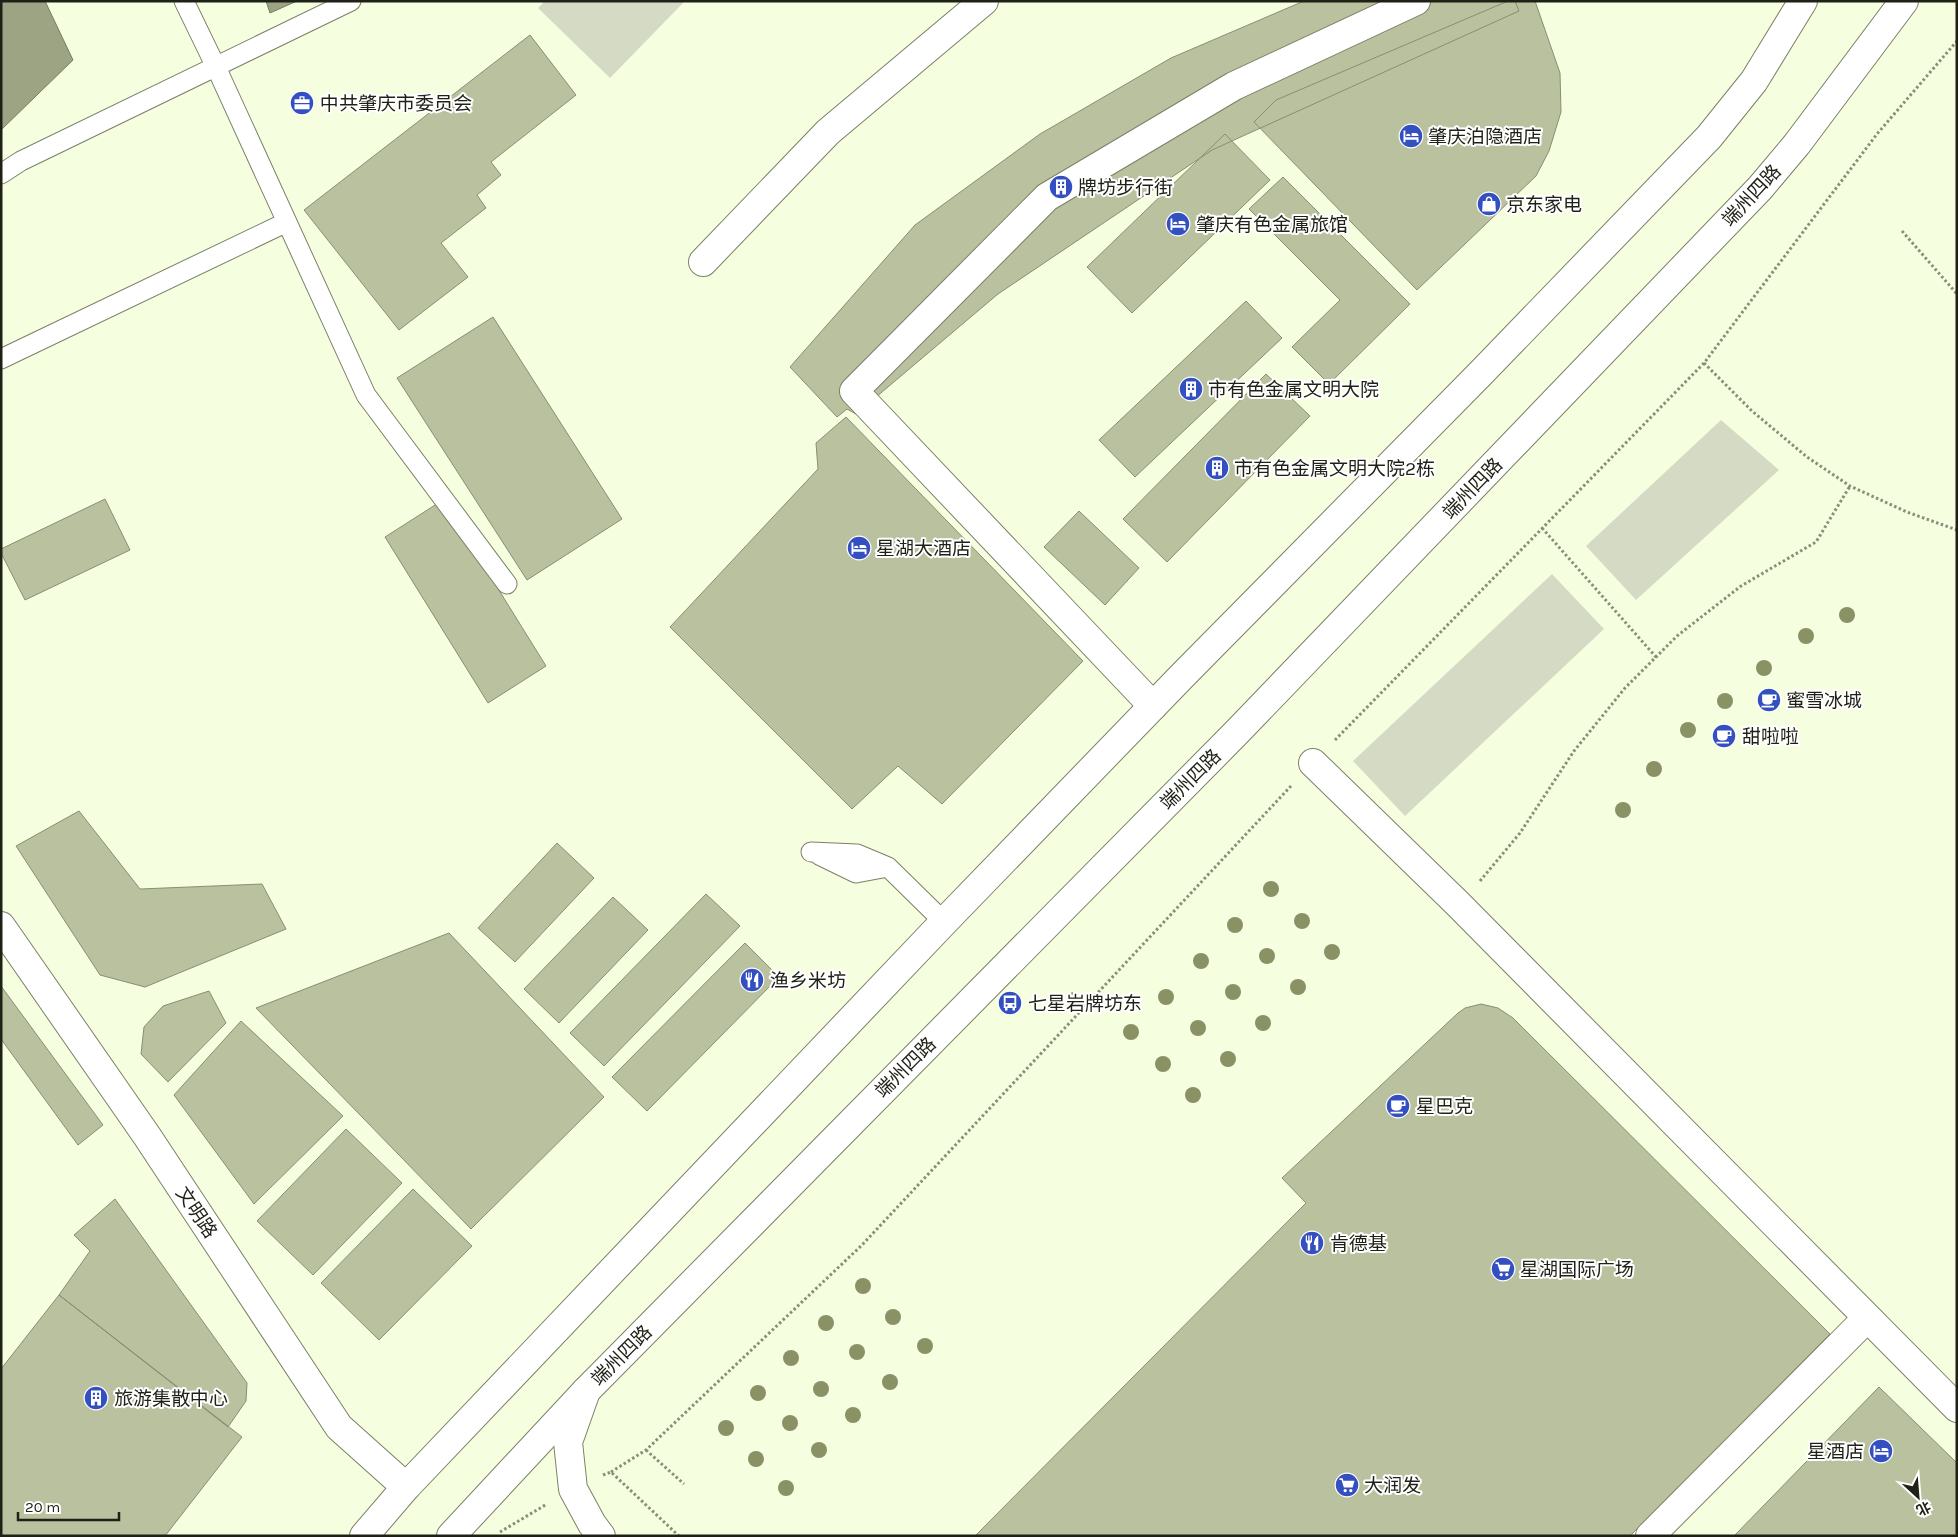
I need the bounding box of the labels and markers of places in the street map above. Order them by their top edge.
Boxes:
office icon: 中共肇庆市委员会 [289,90,315,116]
place label: 中共肇庆市委员会 [320,93,472,115]
hotel icon: 肇庆泊隐酒店 [1398,123,1424,149]
place label: 肇庆泊隐酒店 [1428,126,1542,148]
building icon: 牌坊步行街 [1048,174,1074,200]
place label: 牌坊步行街 [1078,177,1173,199]
shop icon: 京东家电 [1476,191,1502,217]
place label: 京东家电 [1506,194,1582,216]
hotel icon: 肇庆有色金属旅馆 [1165,211,1191,237]
place label: 肇庆有色金属旅馆 [1196,214,1348,236]
building icon: 市有色金属文明大院 [1178,376,1204,402]
place label: 市有色金属文明大院 [1208,379,1379,401]
building icon: 市有色金属文明大院2栋 [1204,455,1230,481]
place label: 市有色金属文明大院2栋 [1234,458,1435,480]
hotel icon: 星湖大酒店 [846,535,872,561]
place label: 星湖大酒店 [876,538,971,560]
cafe icon: 蜜雪冰城 [1756,687,1782,713]
place label: 蜜雪冰城 [1786,690,1862,712]
cafe icon: 甜啦啦 [1711,723,1737,749]
place label: 甜啦啦 [1742,726,1799,748]
restaurant icon: 渔乡米坊 [739,967,765,993]
place label: 渔乡米坊 [770,970,846,992]
bus stop icon: 七星岩牌坊东 [997,990,1023,1016]
place label: 七星岩牌坊东 [1028,993,1142,1015]
cafe icon: 星巴克 [1385,1093,1411,1119]
place label: 星巴克 [1416,1096,1473,1118]
restaurant icon: 肯德基 [1299,1230,1325,1256]
place label: 肯德基 [1330,1233,1387,1255]
supermarket icon: 星湖国际广场 [1490,1256,1516,1282]
place label: 星湖国际广场 [1520,1259,1634,1281]
building icon: 旅游集散中心 [83,1385,109,1411]
place label: 旅游集散中心 [114,1388,228,1410]
hotel icon: 星酒店 [1868,1438,1894,1464]
place label: 星酒店 [1807,1441,1864,1463]
supermarket icon: 大润发 [1334,1472,1360,1498]
place label: 大润发 [1364,1475,1421,1497]

